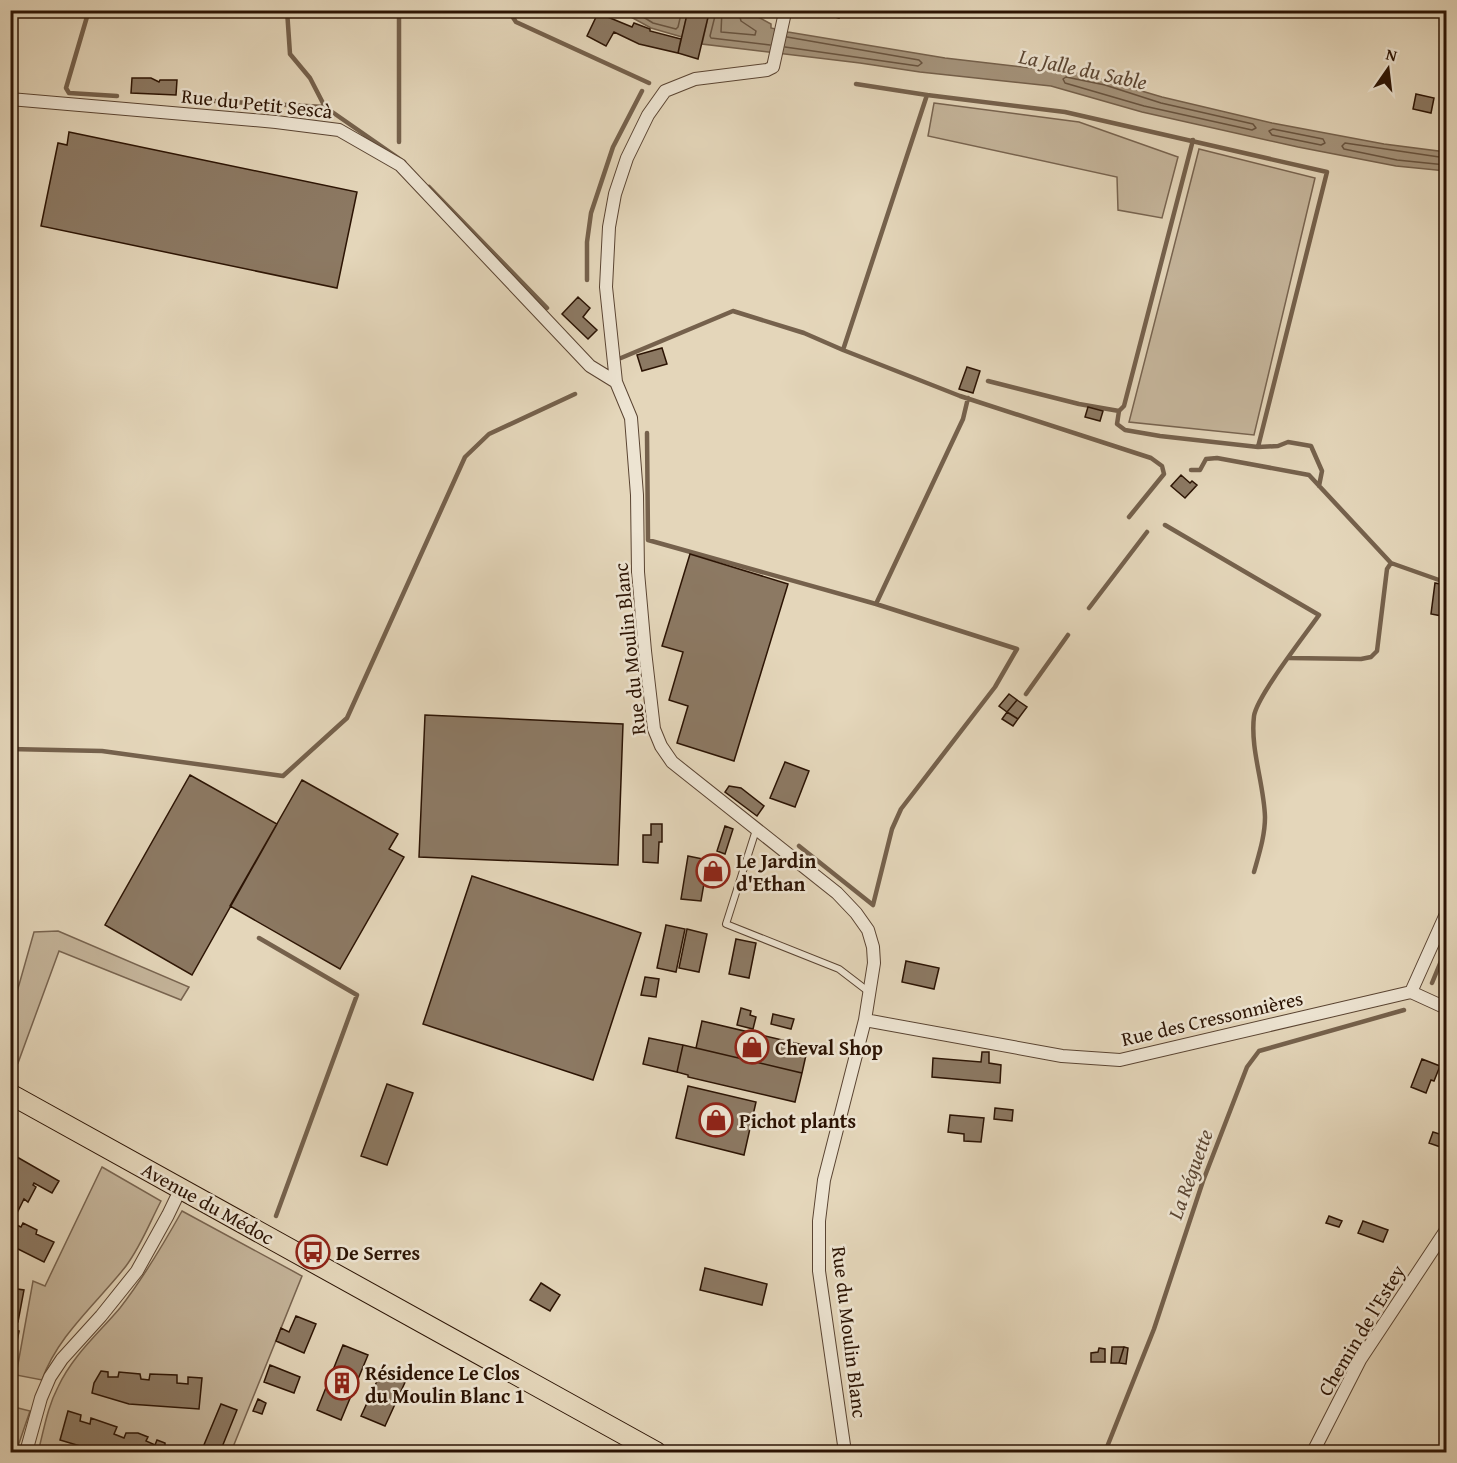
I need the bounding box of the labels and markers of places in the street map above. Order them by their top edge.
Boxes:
place label: Le Jardin d'Ethan [736,846,816,898]
shop icon: Le Jardin d'Ethan [695,853,731,889]
shop icon: Cheval Shop [734,1029,770,1065]
place label: Cheval Shop [775,1033,883,1062]
shop icon: Pichot plants [698,1102,734,1138]
place label: Pichot plants [739,1106,856,1135]
bus stop icon: De Serres [295,1234,331,1270]
place label: De Serres [336,1238,420,1267]
place label: Résidence Le Clos du Moulin Blanc 1 [365,1358,525,1410]
building icon: Résidence Le Clos du Moulin Blanc 1 [324,1365,360,1401]

